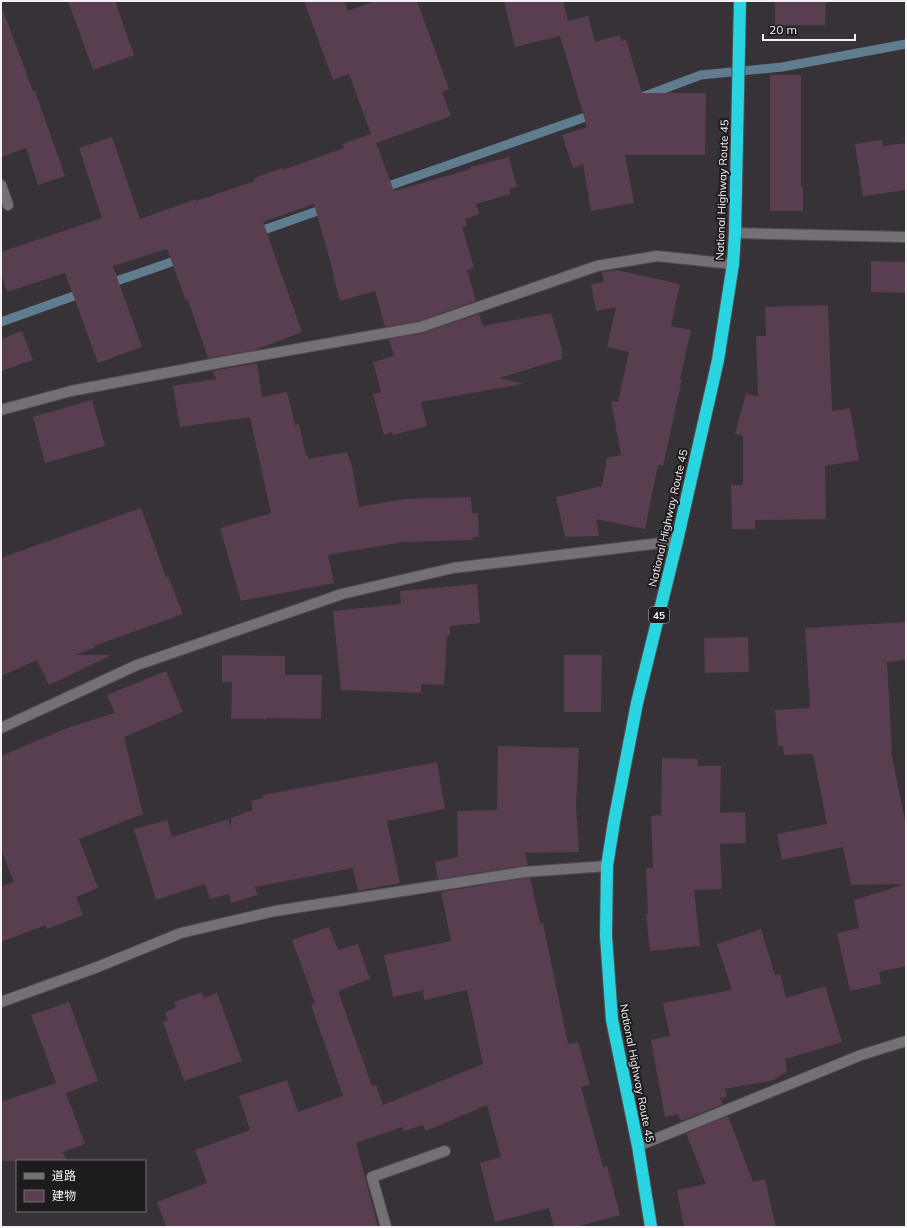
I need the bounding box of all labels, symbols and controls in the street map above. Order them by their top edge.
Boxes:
scale bar [763,16,855,42]
text: 20 m [769,22,797,37]
street label: National Highway Route 45 [713,119,731,261]
street label: National Highway Route 45 [645,447,691,588]
road number: 45 [649,607,669,623]
street label: National Highway Route 45 [617,1003,657,1144]
legend [16,1160,146,1212]
text: 道路 [52,1168,76,1183]
text: 建物 [52,1188,76,1203]

